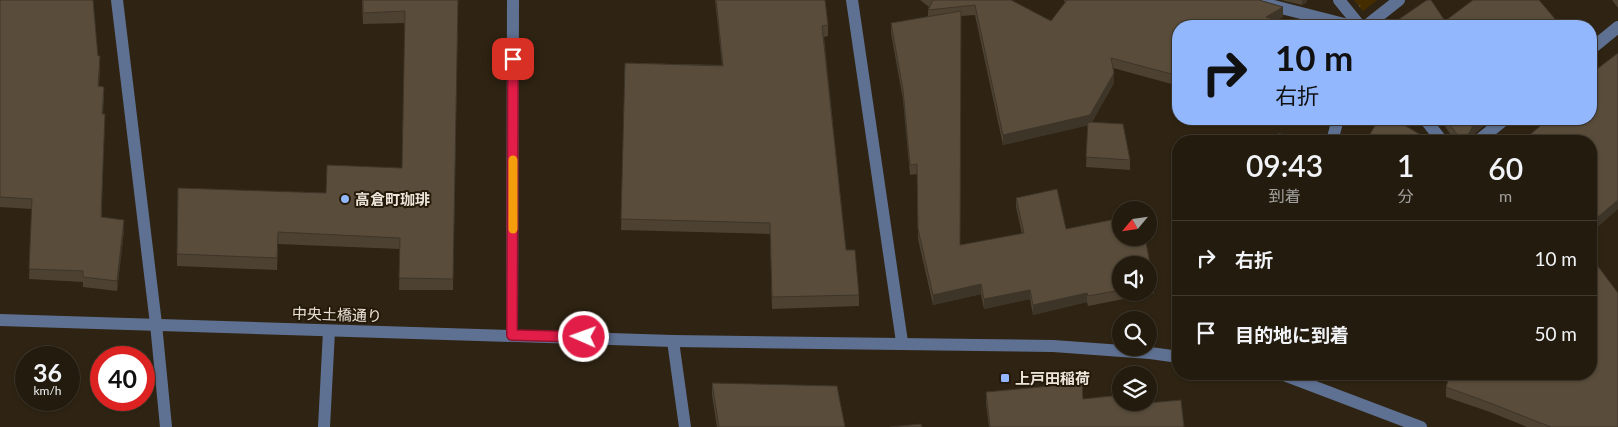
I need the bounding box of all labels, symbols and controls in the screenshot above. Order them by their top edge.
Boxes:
text: 10 m [1275,36,1353,78]
pin [492,38,534,80]
icon: right [1192,40,1257,105]
icon: arrive [499,45,527,73]
text: 右折 [1275,82,1319,109]
text: 09:43 [1246,147,1323,183]
text: 1 [1397,147,1414,183]
text: 60 [1488,150,1523,186]
text: 到着 [1268,186,1301,205]
text: 分 [1398,186,1414,205]
text: m [1499,186,1512,205]
place label: 高倉町珈琲 [355,190,430,208]
marker: 高倉町珈琲 [339,193,351,205]
north arrow [1112,201,1158,246]
map controls [1112,201,1157,411]
icon: right [1192,244,1220,272]
text: 10 m [1534,247,1577,270]
text: 右折 [1235,248,1273,271]
button: sound [1112,256,1157,301]
street label: 中央土橋通り [292,303,382,325]
position arrow [557,310,609,362]
button: search [1112,311,1157,356]
icon: arrive [1192,319,1220,347]
text: 50 m [1534,322,1577,345]
text: 目的地に到着 [1235,323,1349,346]
speed limit sign: 40 [90,346,155,411]
text: 36 [33,357,62,387]
button: layers [1112,366,1157,411]
place label: 上戸田稲荷 [1015,369,1090,387]
marker: 上戸田稲荷 [999,372,1011,384]
text: km/h [33,383,62,398]

